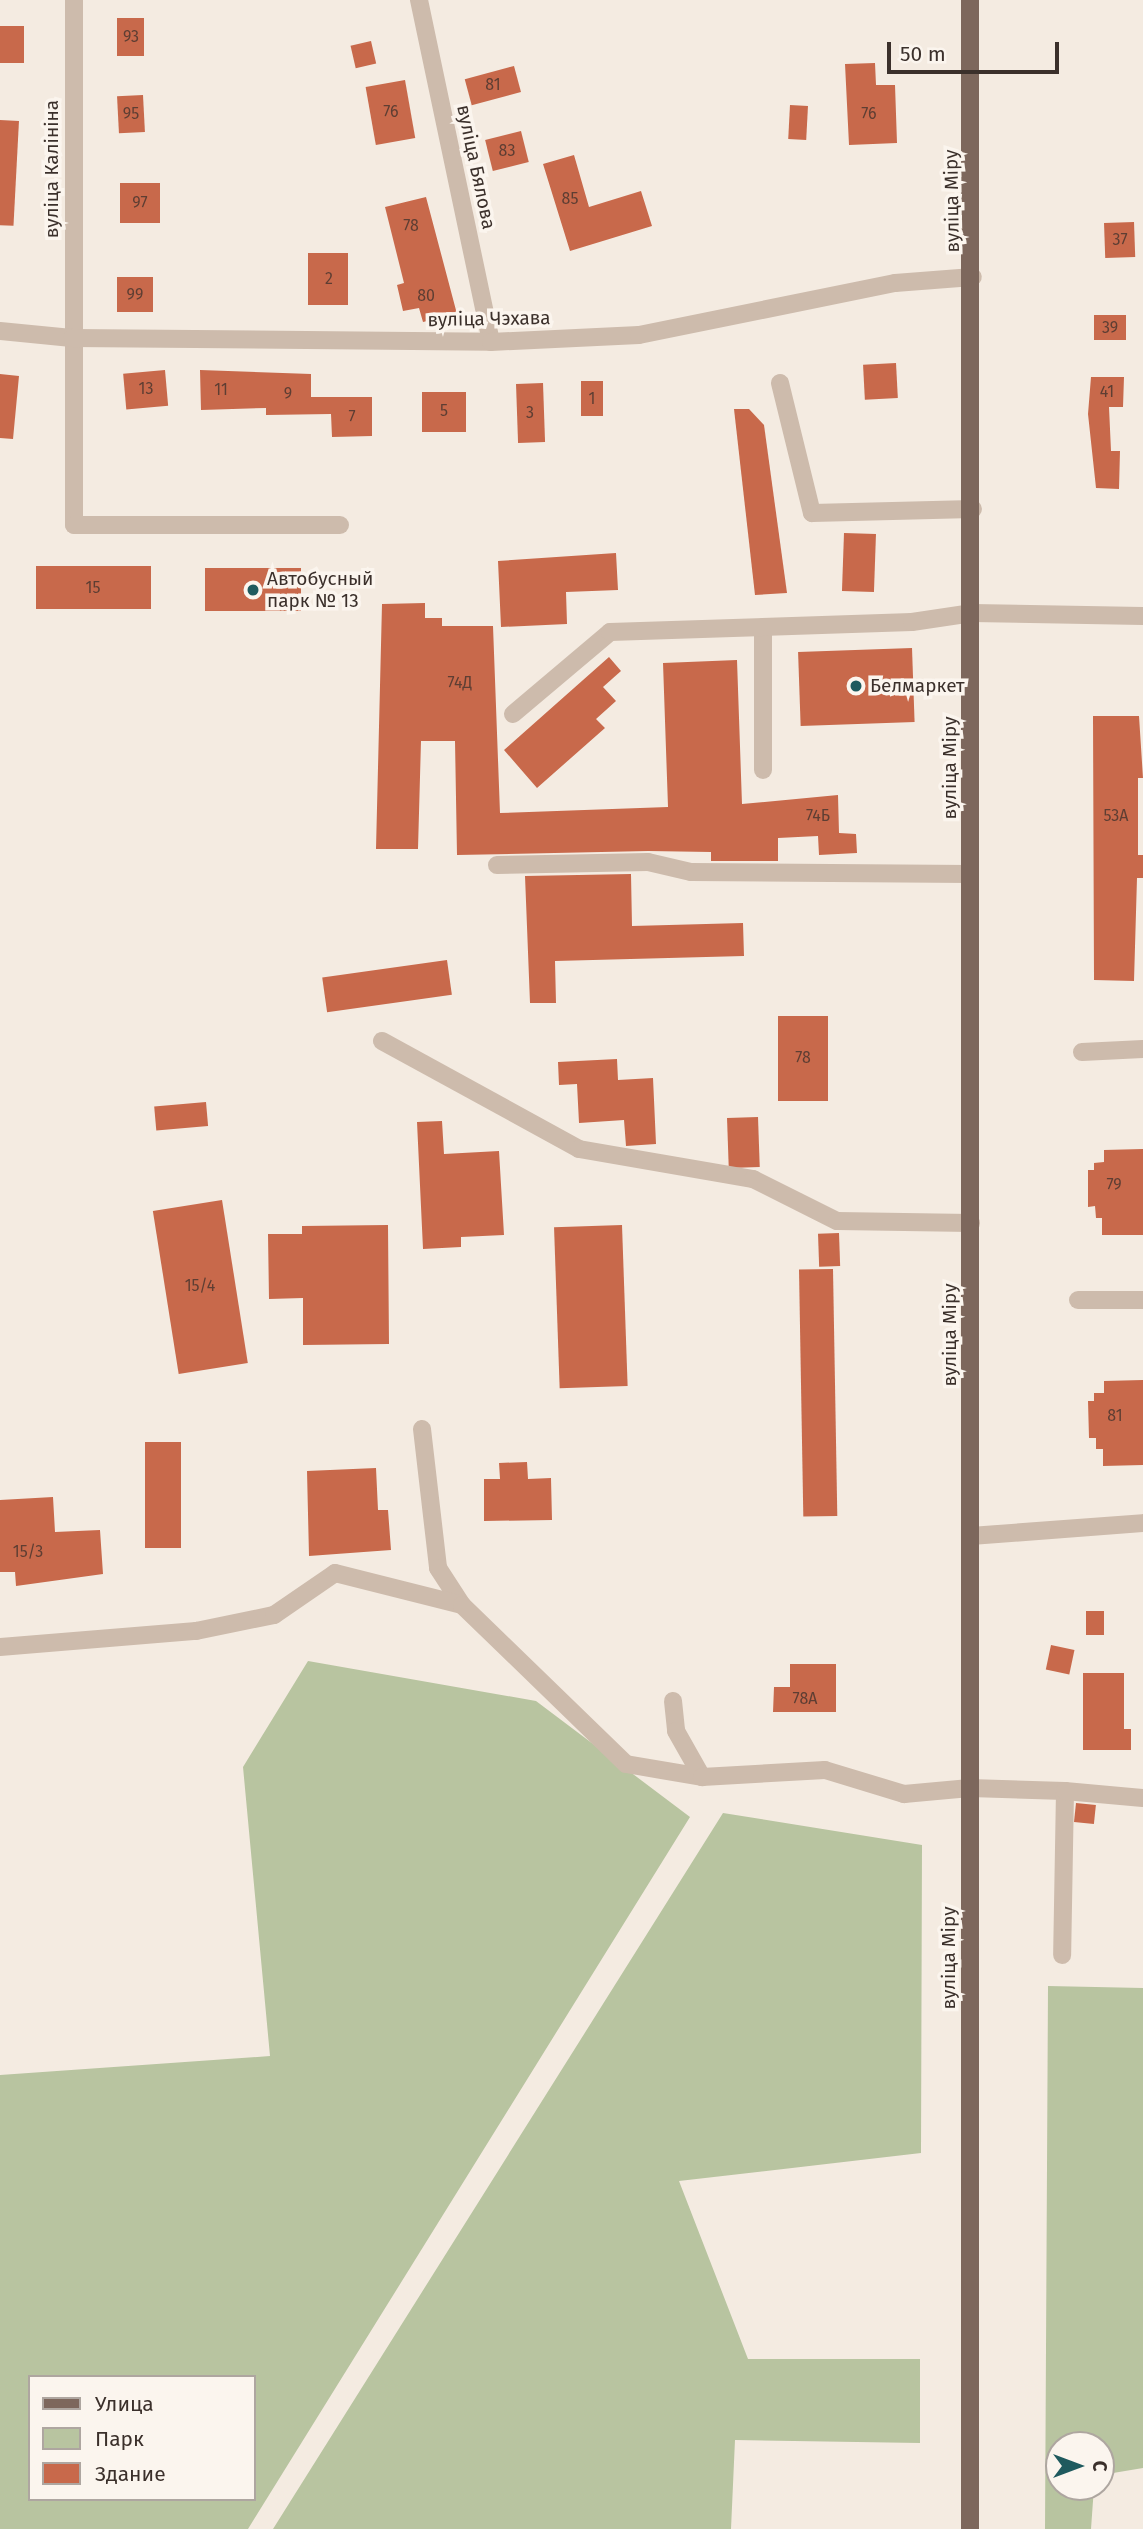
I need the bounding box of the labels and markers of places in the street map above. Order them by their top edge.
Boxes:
place label: Автобусный парк № 13 [267,568,373,612]
marker: Автобусный парк № 13 [245,582,261,598]
place label: Белмаркет [870,675,965,697]
marker: Белмаркет [848,678,864,694]

